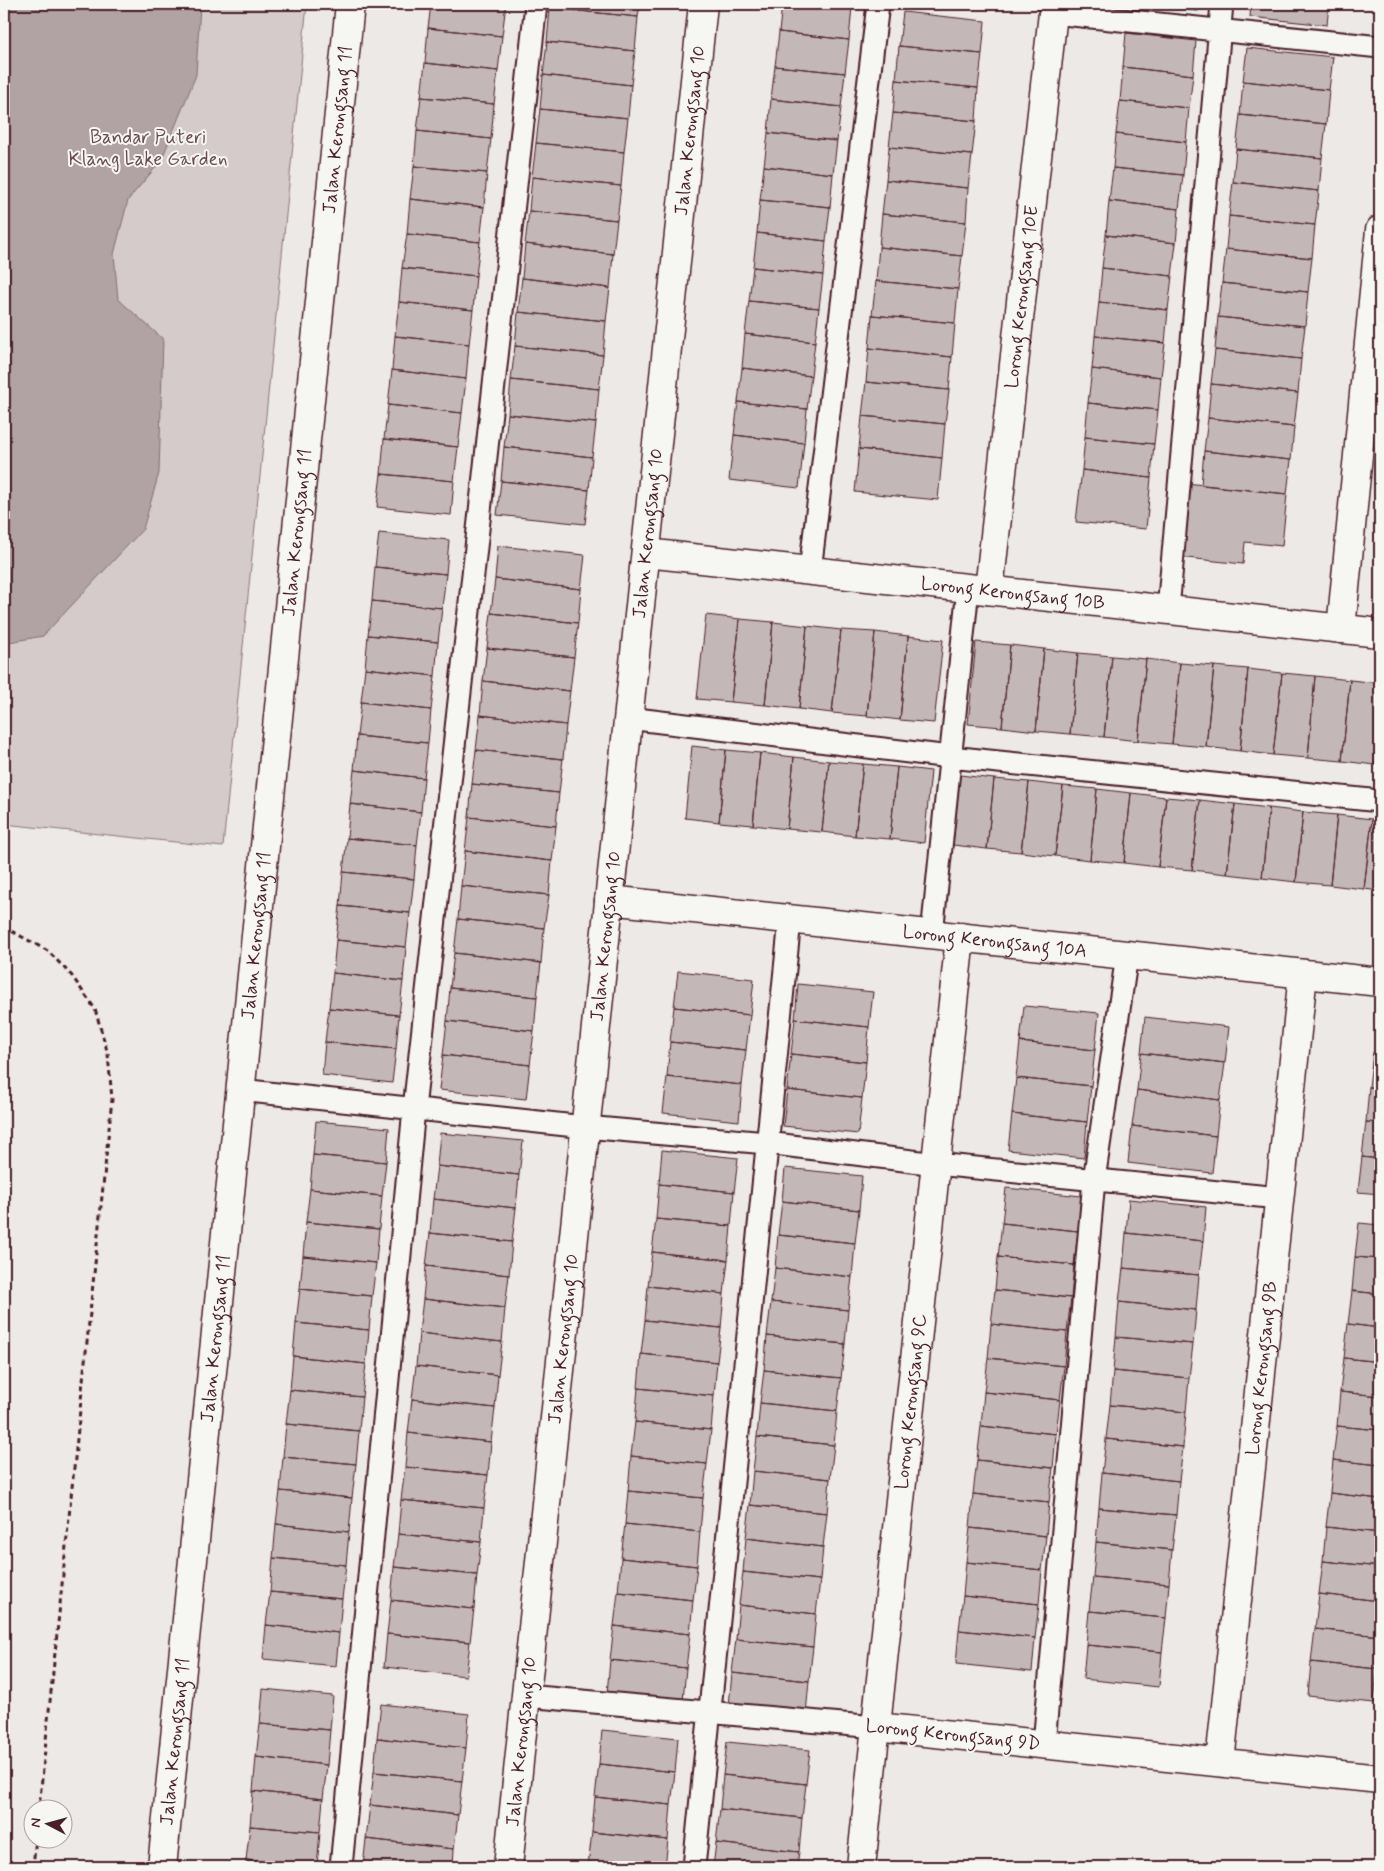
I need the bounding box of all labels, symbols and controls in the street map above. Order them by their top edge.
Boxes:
street label: Jalan Kerongsang 10 [668,44,712,217]
street label: Jalan Kerongsang 11 [316,45,359,215]
park label: Bandar Puteri Klang Lake Garden [68,125,228,173]
street label: Lorong Kerongsang 10E [999,204,1044,390]
street label: Jalan Kerongsang 10 [626,447,669,620]
street label: Jalan Kerongsang 11 [276,448,318,618]
street label: Lorong Kerongsang 10B [920,571,1106,615]
street label: Jalan Kerongsang 10 [584,850,627,1022]
street label: Jalan Kerongsang 11 [235,851,278,1021]
street label: Lorong Kerongsang 10A [901,919,1088,963]
street label: Jalan Kerongsang 10 [542,1253,585,1425]
street label: Jalan Kerongsang 11 [194,1254,237,1424]
street label: Lorong Kerongsang 9B [1240,1280,1283,1457]
street label: Lorong Kerongsang 9C [889,1312,932,1491]
street label: Jalan Kerongsang 10 [500,1655,543,1828]
street label: Jalan Kerongsang 11 [154,1657,196,1827]
street label: Lorong Kerongsang 9D [864,1713,1042,1760]
north arrow [22,1798,72,1848]
text: N [27,1817,46,1828]

